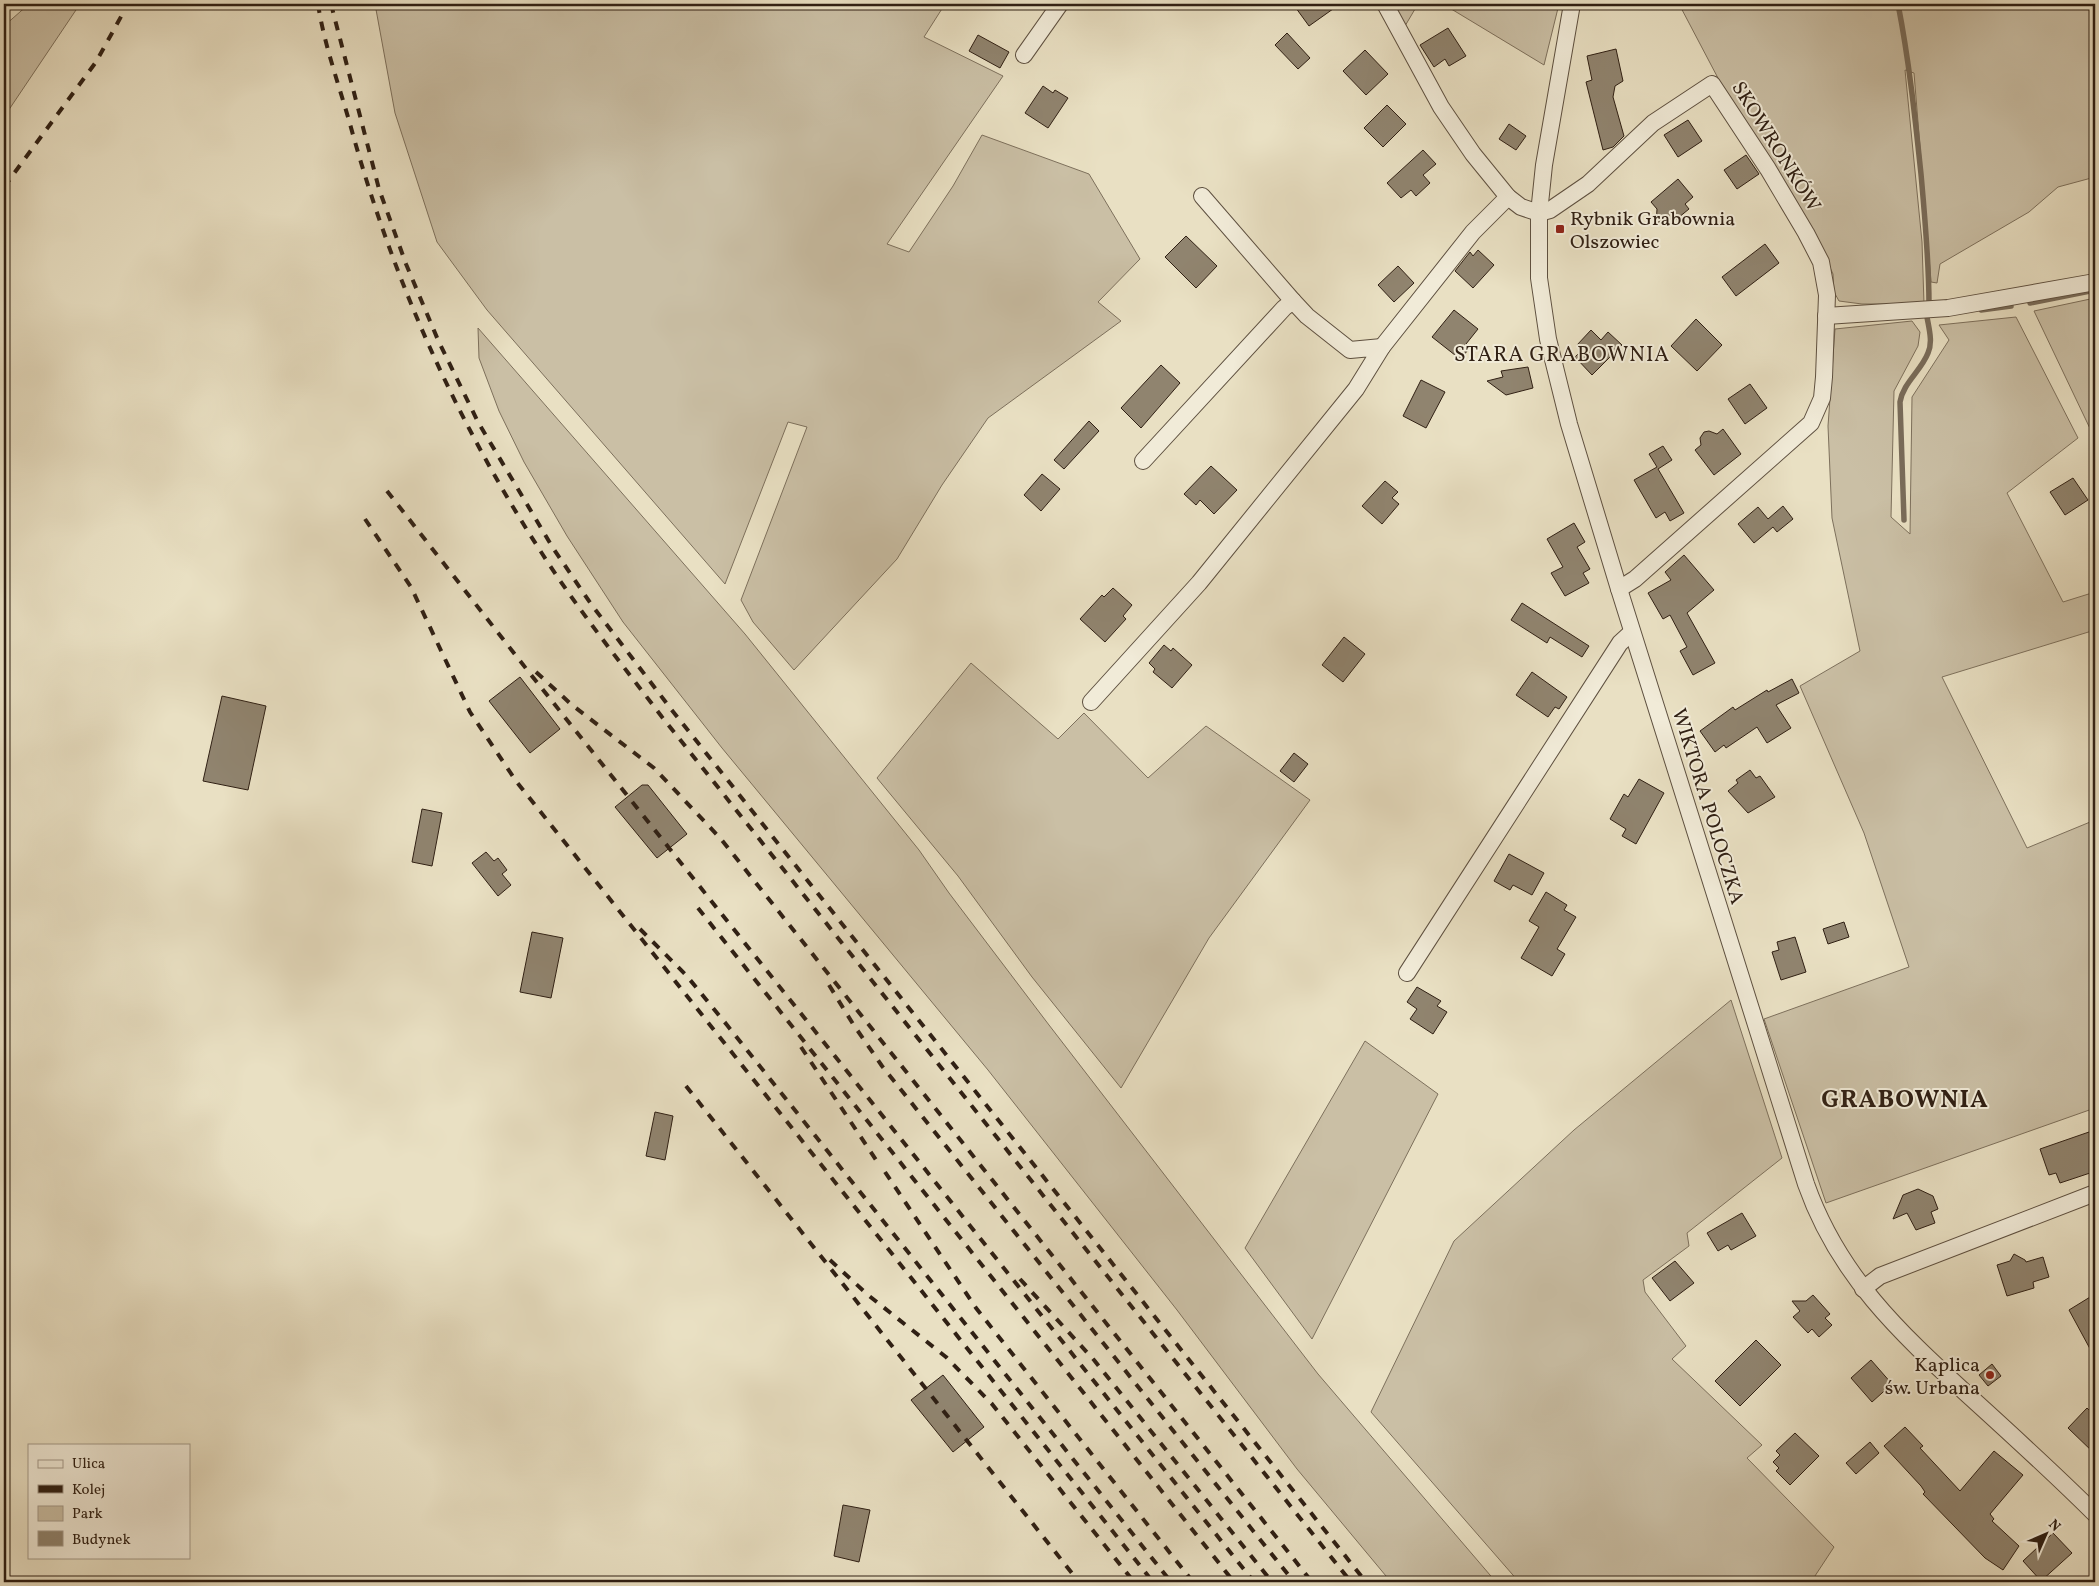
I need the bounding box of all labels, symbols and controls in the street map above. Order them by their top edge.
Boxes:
street label: SKOWRONKÓW [1724,76,1827,218]
place label: Rybnik Grabownia Olszowiec [1570,206,1735,257]
marker: Rybnik Grabownia Olszowiec [1554,223,1566,235]
district label: STARA GRABOWNIA [1454,341,1670,370]
street label: WIKTORA POLOCZKA [1664,705,1750,908]
district label: GRABOWNIA [1821,1083,1989,1118]
place label: Kaplica św. Urbana [1885,1352,1980,1403]
marker: Kaplica św. Urbana [1984,1369,1996,1381]
legend [28,1444,190,1558]
text: Ulica [72,1454,105,1475]
text: Kolej [72,1480,105,1501]
text: Park [72,1504,103,1525]
north arrow [2022,1508,2072,1558]
text: N [2044,1516,2064,1536]
text: Budynek [72,1530,131,1551]

